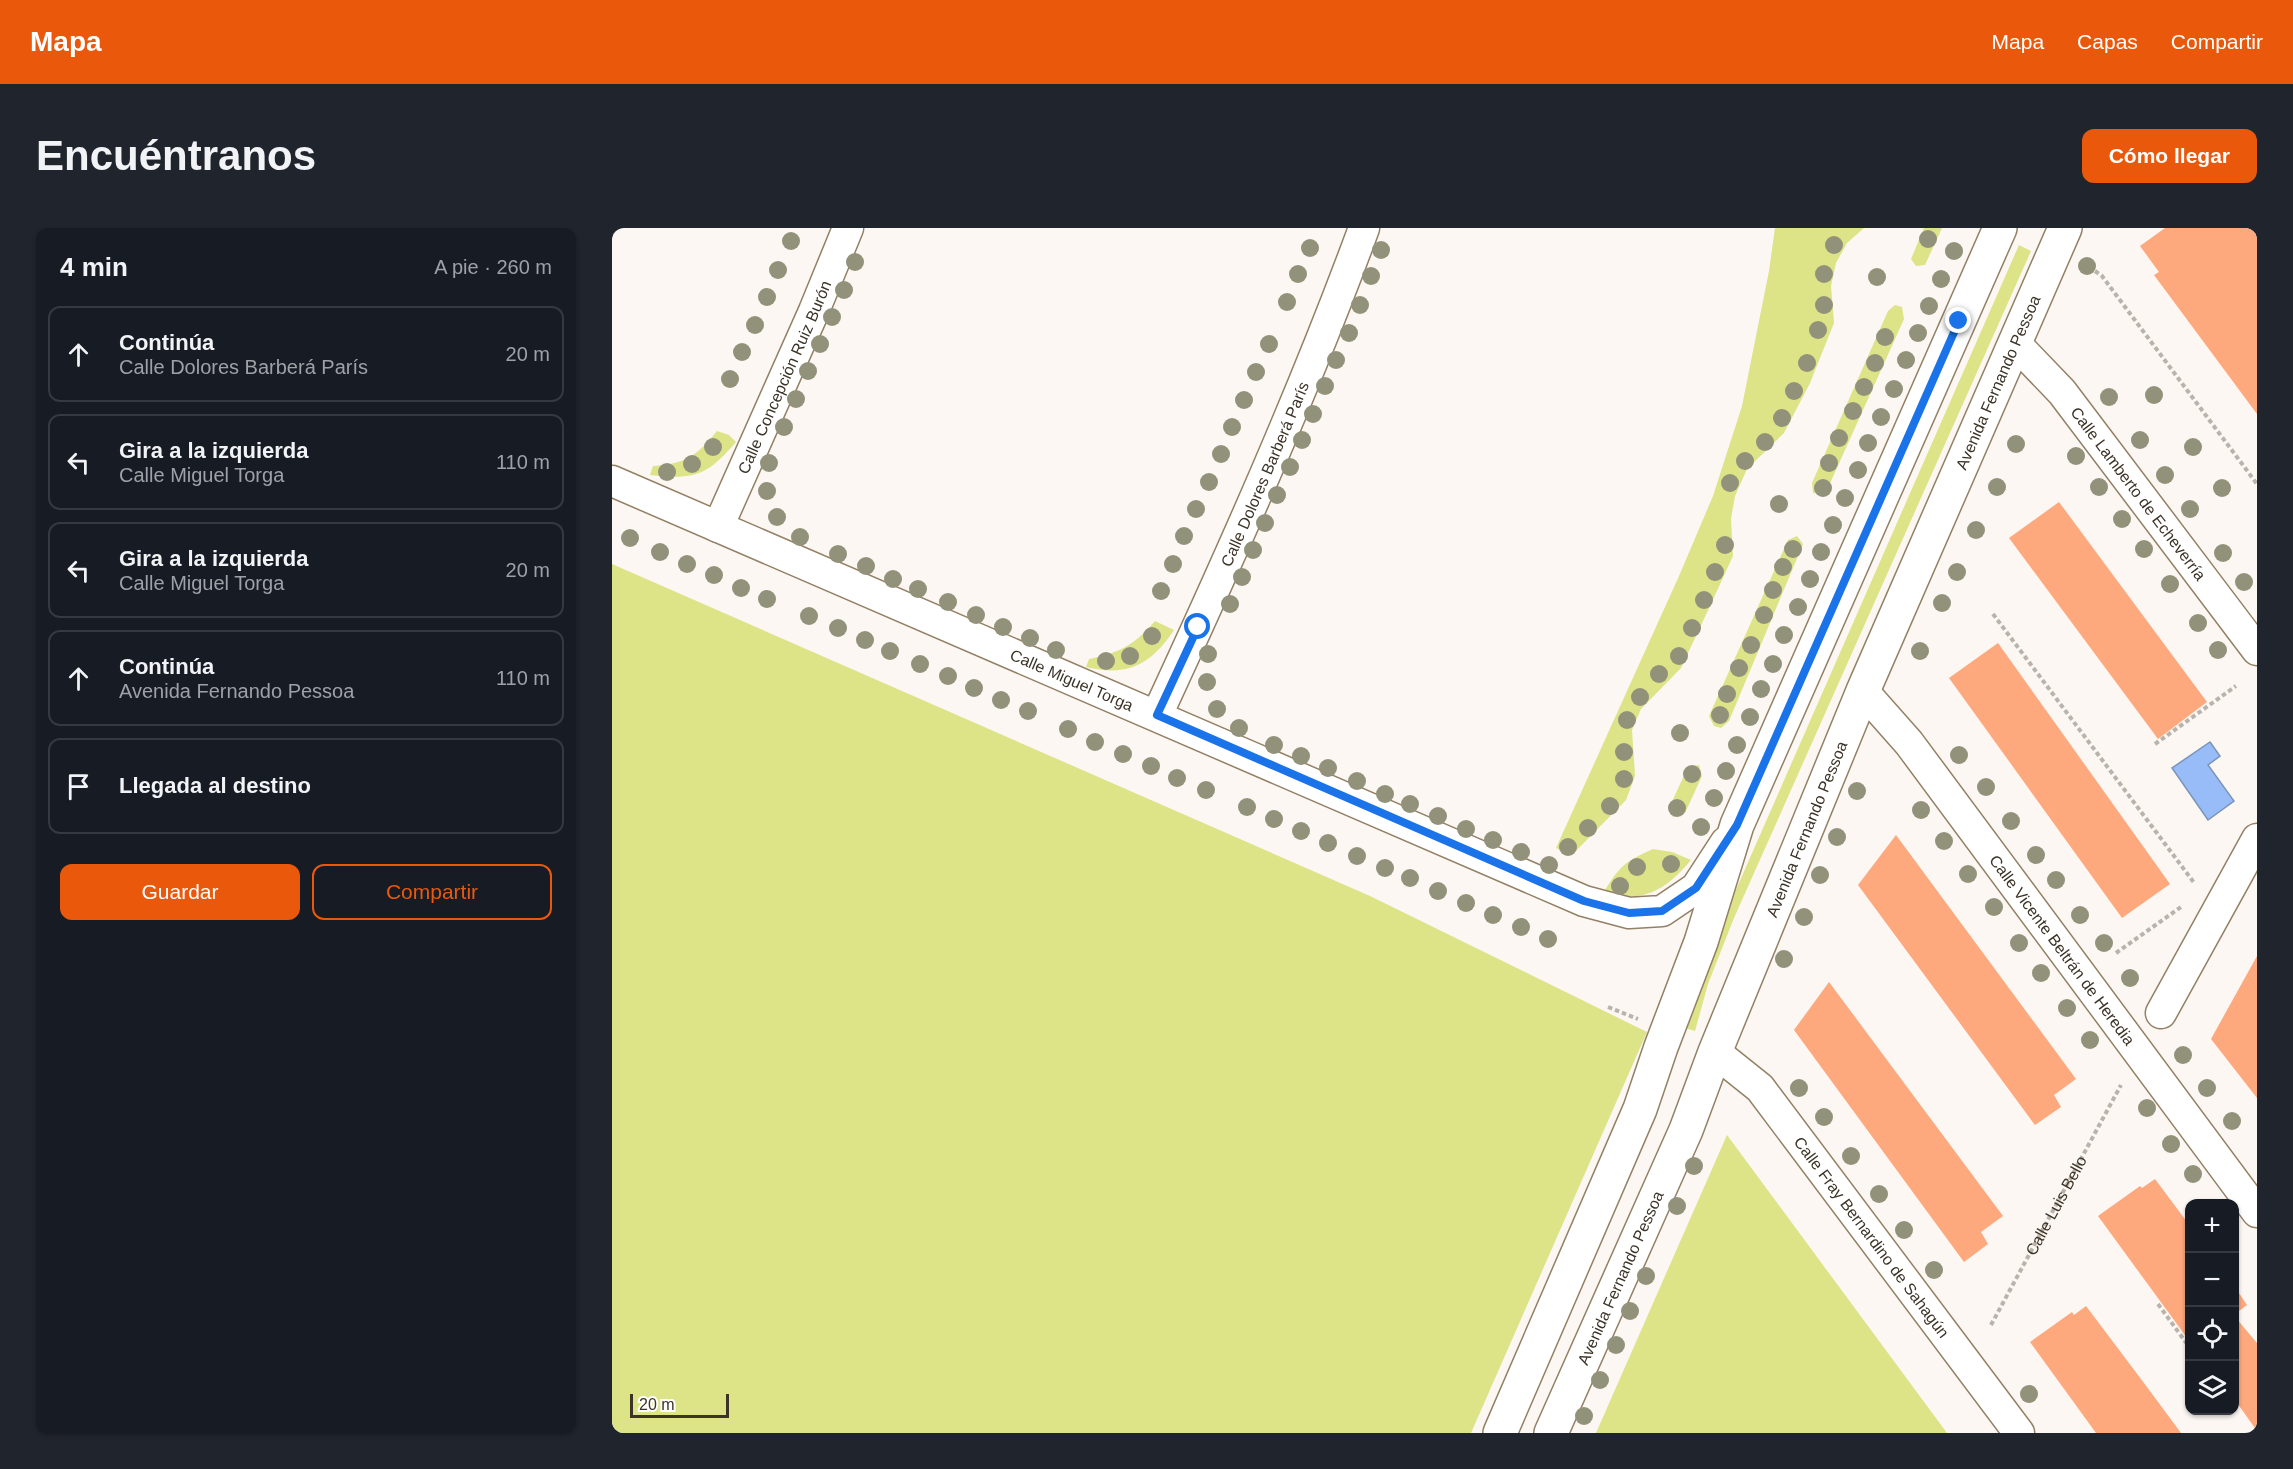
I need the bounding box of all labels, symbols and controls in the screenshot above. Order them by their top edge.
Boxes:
text: Mapa [30,26,102,57]
text: Mapa [1992,30,2044,53]
text: Capas [2077,30,2138,53]
text: Compartir [2171,30,2263,53]
button: Cómo llegar [2082,129,2257,183]
text: Encuéntranos [36,132,316,179]
text: 4 min [60,252,128,282]
text: A pie · 260 m [434,256,552,278]
street label: Calle Concepción Ruiz Burón [734,278,834,476]
street label: Avenida Fernando Pessoa [1952,292,2043,472]
route end [1945,307,1971,333]
text: Continúa [119,330,214,355]
icon: ahead [62,338,95,371]
text: 20 m [506,343,550,365]
text: Calle Dolores Barberá París [119,356,368,378]
street label: Calle Dolores Barberá París [1217,379,1312,569]
street label: Calle Lamberto de Echeverría [2068,403,2210,583]
text: Gira a la izquierda [119,438,309,463]
icon: left [62,446,95,479]
text: 110 m [496,451,550,473]
text: Calle Miguel Torga [119,464,284,486]
text: Gira a la izquierda [119,546,309,571]
icon: left [62,554,95,587]
text: 20 m [506,559,550,581]
text: Calle Miguel Torga [119,572,284,594]
route start [1184,613,1210,639]
street label: Calle Miguel Torga [1008,646,1136,714]
text: Continúa [119,654,214,679]
icon: ahead [62,662,95,695]
text: 110 m [496,667,550,689]
text: Avenida Fernando Pessoa [119,680,354,702]
street label: Avenida Fernando Pessoa [1763,738,1850,919]
icon: arrive [62,770,95,803]
text: Llegada al destino [119,773,311,798]
street label: Calle Vicente Beltrán de Heredia [1987,852,2139,1048]
button: Guardar [60,864,300,920]
button: Compartir [312,864,552,920]
street label: Calle Fray Bernardino de Sahagún [1791,1133,1953,1341]
street label: Calle Luis Bello [2022,1153,2090,1258]
street label: Avenida Fernando Pessoa [1574,1188,1666,1367]
map controls [2185,1199,2239,1415]
button: + [2185,1199,2239,1253]
button: − [2185,1253,2239,1307]
button: locate [2185,1307,2239,1361]
button: layers [2185,1361,2239,1415]
scale bar [630,1391,729,1418]
text: 20 m [639,1396,675,1413]

